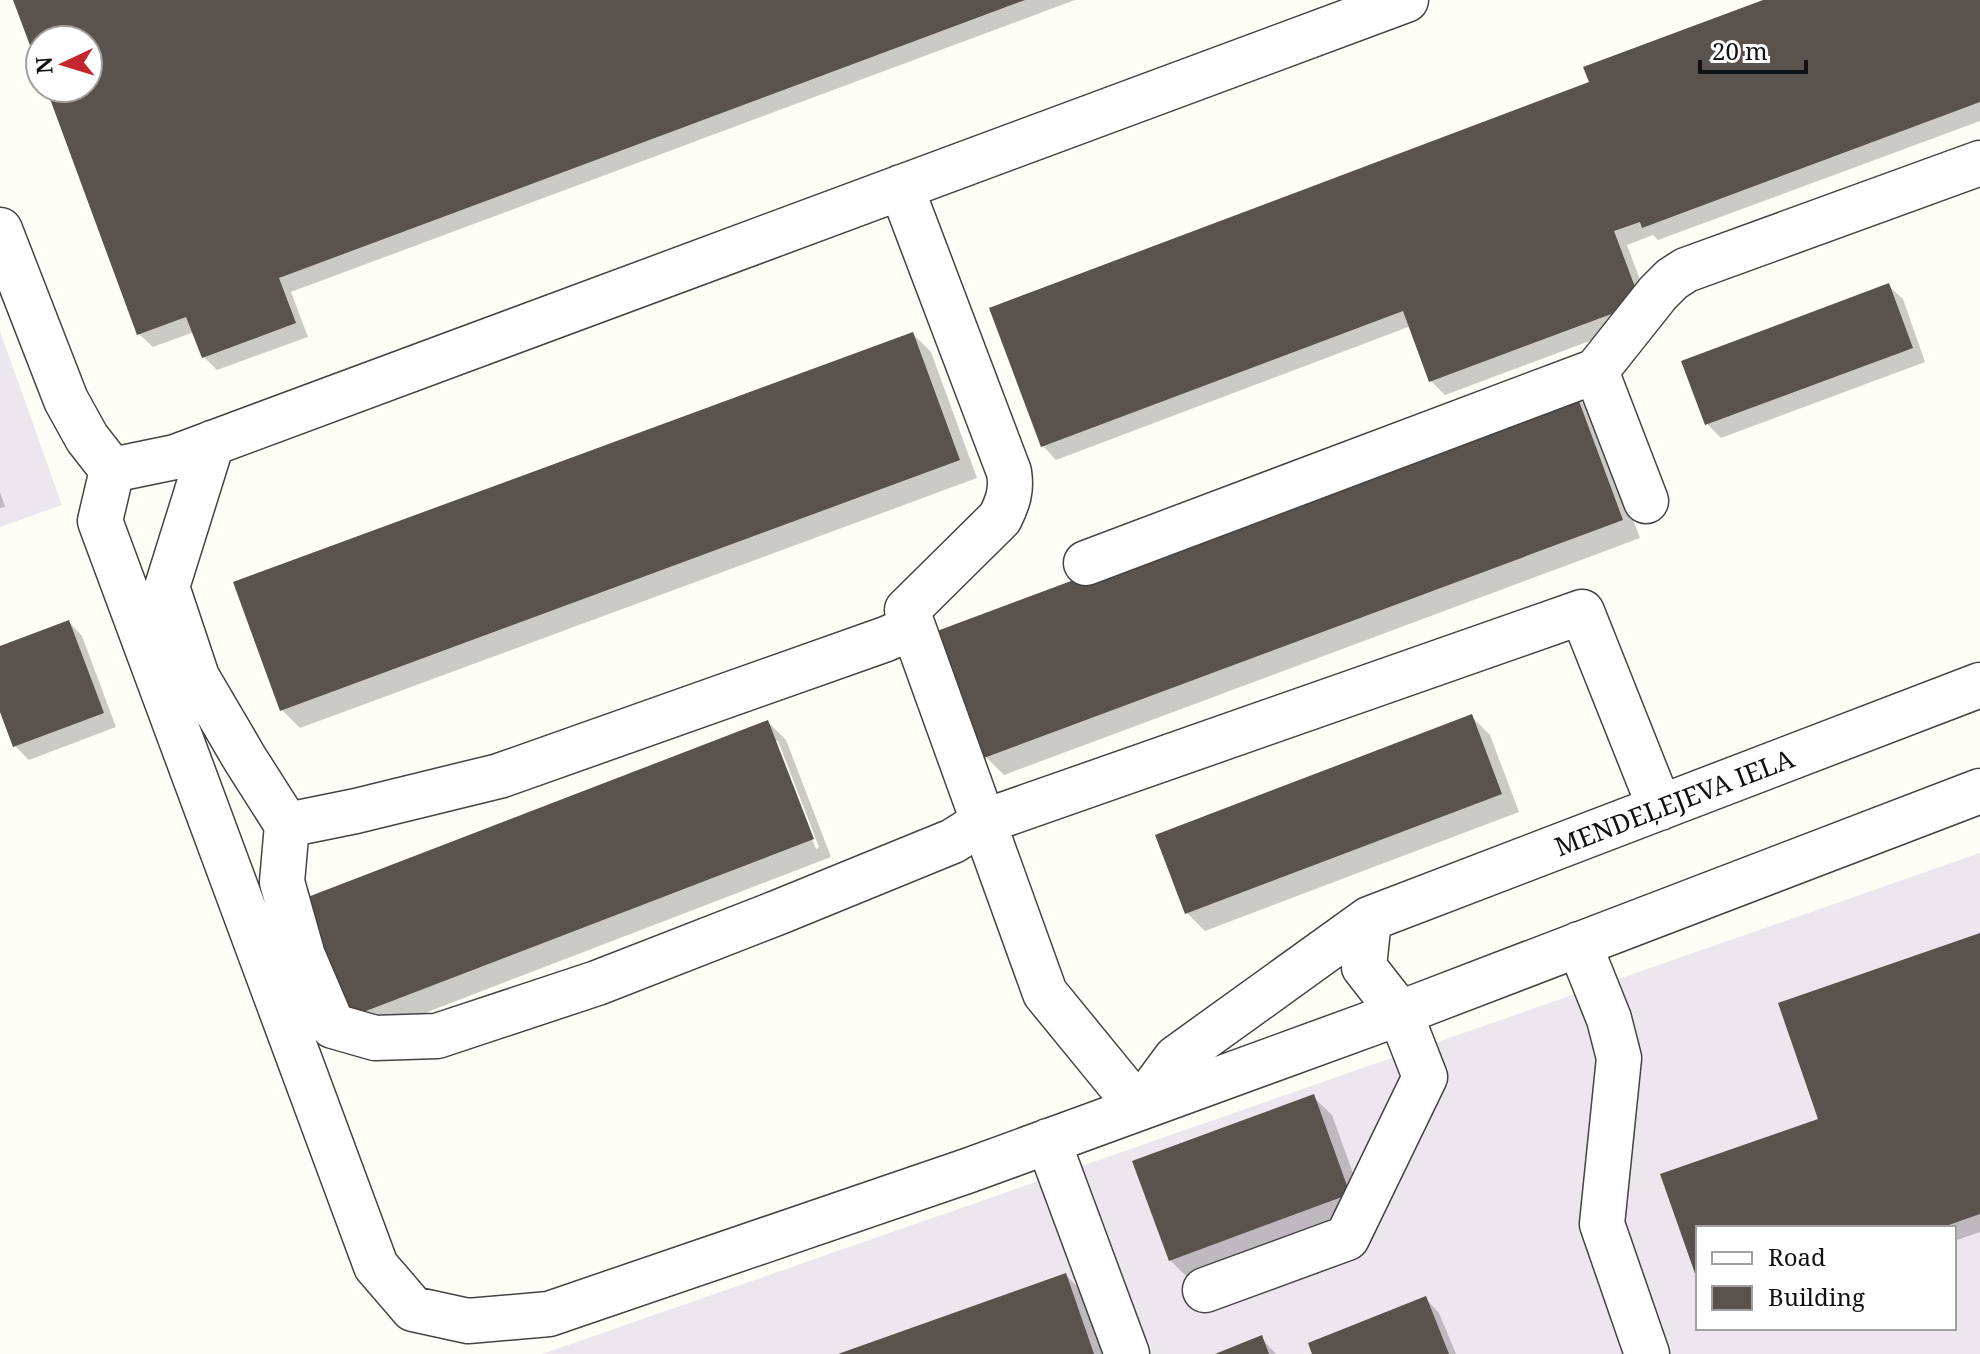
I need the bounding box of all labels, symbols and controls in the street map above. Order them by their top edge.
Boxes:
north arrow [24,24,104,104]
scale bar [1700,24,1806,74]
text: 20 m [1712,34,1768,67]
text: N [27,56,59,75]
street label: MENDEĻEJEVA IELA [1549,739,1799,864]
legend [1696,1226,1956,1330]
text: Road [1768,1240,1826,1273]
text: Building [1768,1280,1865,1313]

